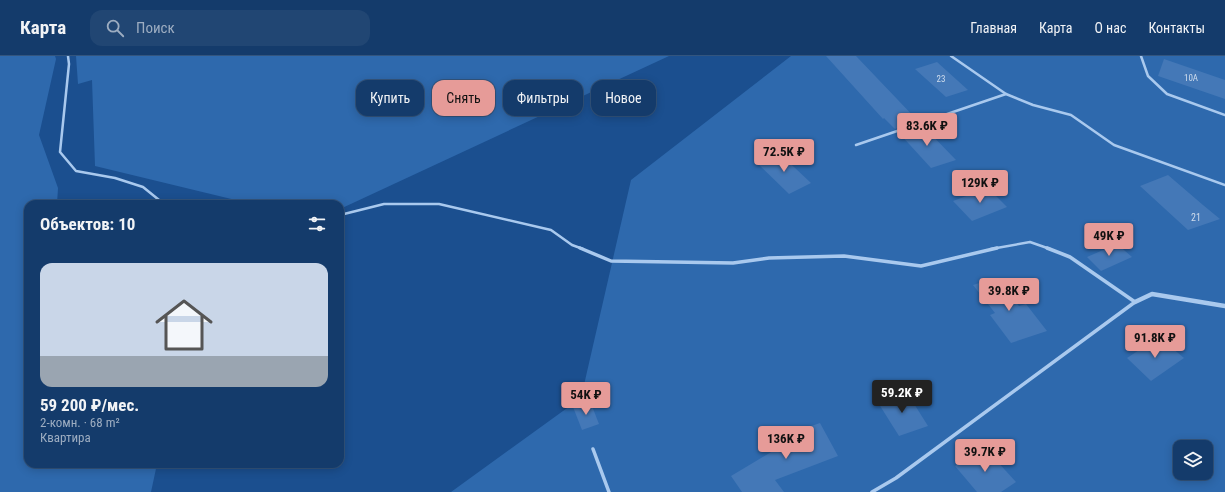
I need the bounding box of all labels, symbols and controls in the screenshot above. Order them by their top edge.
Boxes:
search box [90,10,370,46]
text: Карта [20,16,66,39]
icon: search [104,17,126,39]
text: Поиск [136,19,175,37]
text: Главная [970,20,1017,36]
text: Карта [1039,20,1072,36]
text: О нас [1094,20,1126,36]
text: Контакты [1148,20,1205,36]
house number: 10А [1184,73,1198,83]
house number: 23 [937,74,945,84]
chip: Купить [356,80,424,116]
chip: Снять [432,80,495,116]
chip: Фильтры [503,80,583,116]
chip: Новое [591,80,656,116]
pin: 83.6K ₽ [890,113,964,147]
text: 83.6K ₽ [906,118,948,133]
pin: 72.5K ₽ [747,139,821,173]
text: 72.5K ₽ [763,144,805,159]
pin: 129K ₽ [947,170,1013,204]
text: 129K ₽ [961,175,999,190]
house number: 21 [1191,212,1201,223]
icon: filters [306,213,328,235]
text: Объектов: 10 [40,214,135,234]
pin: 49K ₽ [1081,223,1137,257]
text: 49K ₽ [1093,228,1125,243]
pin: 39.8K ₽ [972,278,1046,312]
text: 39.8K ₽ [988,283,1030,298]
icon: home [148,289,220,361]
pin: 91.8K ₽ [1118,325,1192,359]
text: 91.8K ₽ [1134,330,1176,345]
pin: 59.2K ₽ [865,380,939,414]
pin: 54K ₽ [558,382,614,416]
text: 59.2K ₽ [881,385,923,400]
text: 54K ₽ [570,387,602,402]
text: 59 200 ₽/мес. [40,395,139,415]
text: 2-комн. · 68 m² [40,415,120,430]
pin: 136K ₽ [753,426,819,460]
text: Квартира [40,430,91,445]
text: 136K ₽ [767,431,805,446]
pin: 39.7K ₽ [948,439,1022,473]
map controls [1173,440,1213,480]
button: layers [1173,440,1213,480]
text: 39.7K ₽ [964,444,1006,459]

